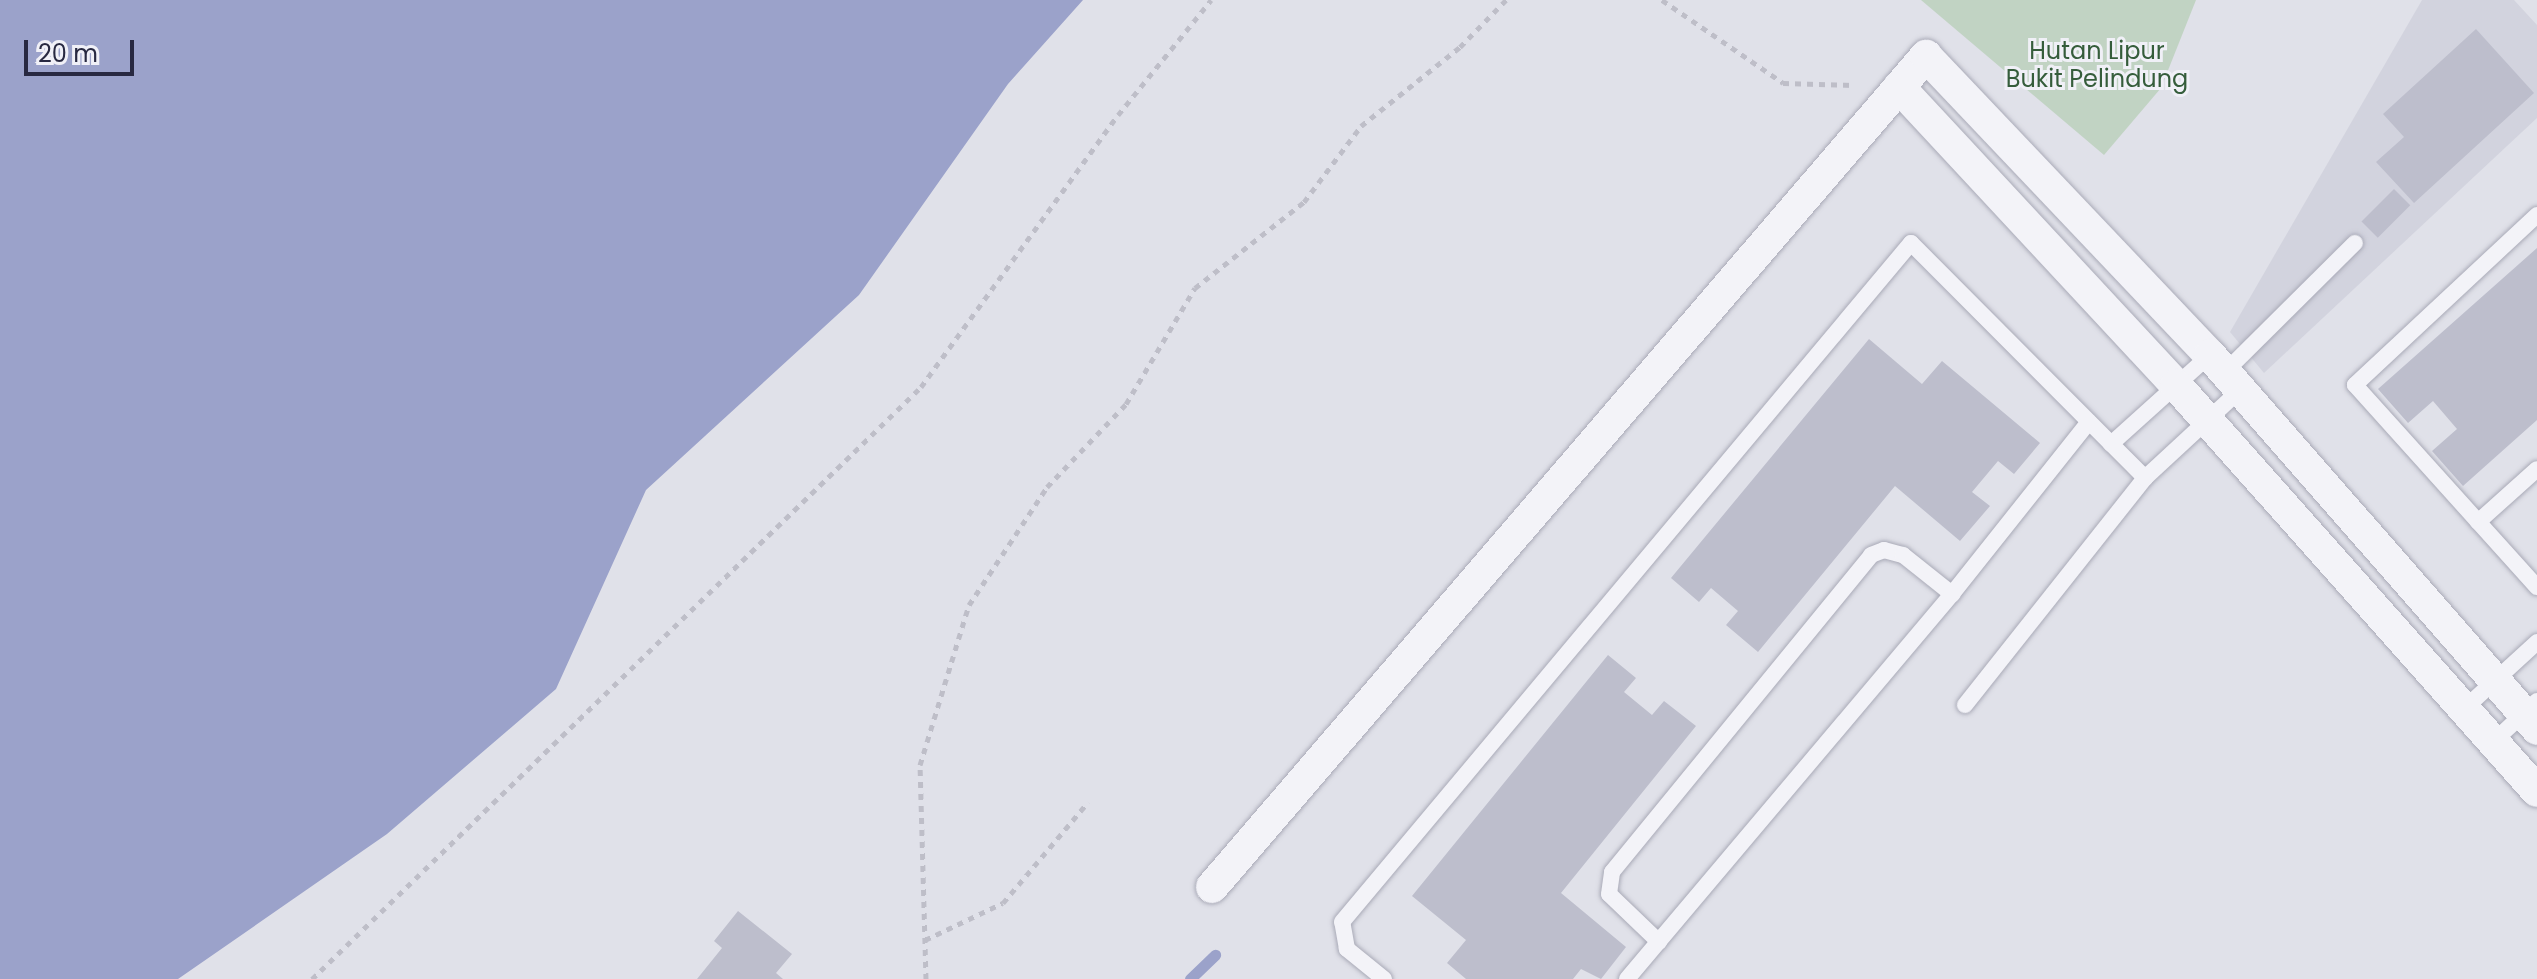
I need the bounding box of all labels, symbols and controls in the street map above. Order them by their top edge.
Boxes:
scale bar [28,24,138,74]
text: 20 m [38,37,98,70]
park label: Hutan Lipur Bukit Pelindung [2006,37,2188,93]

